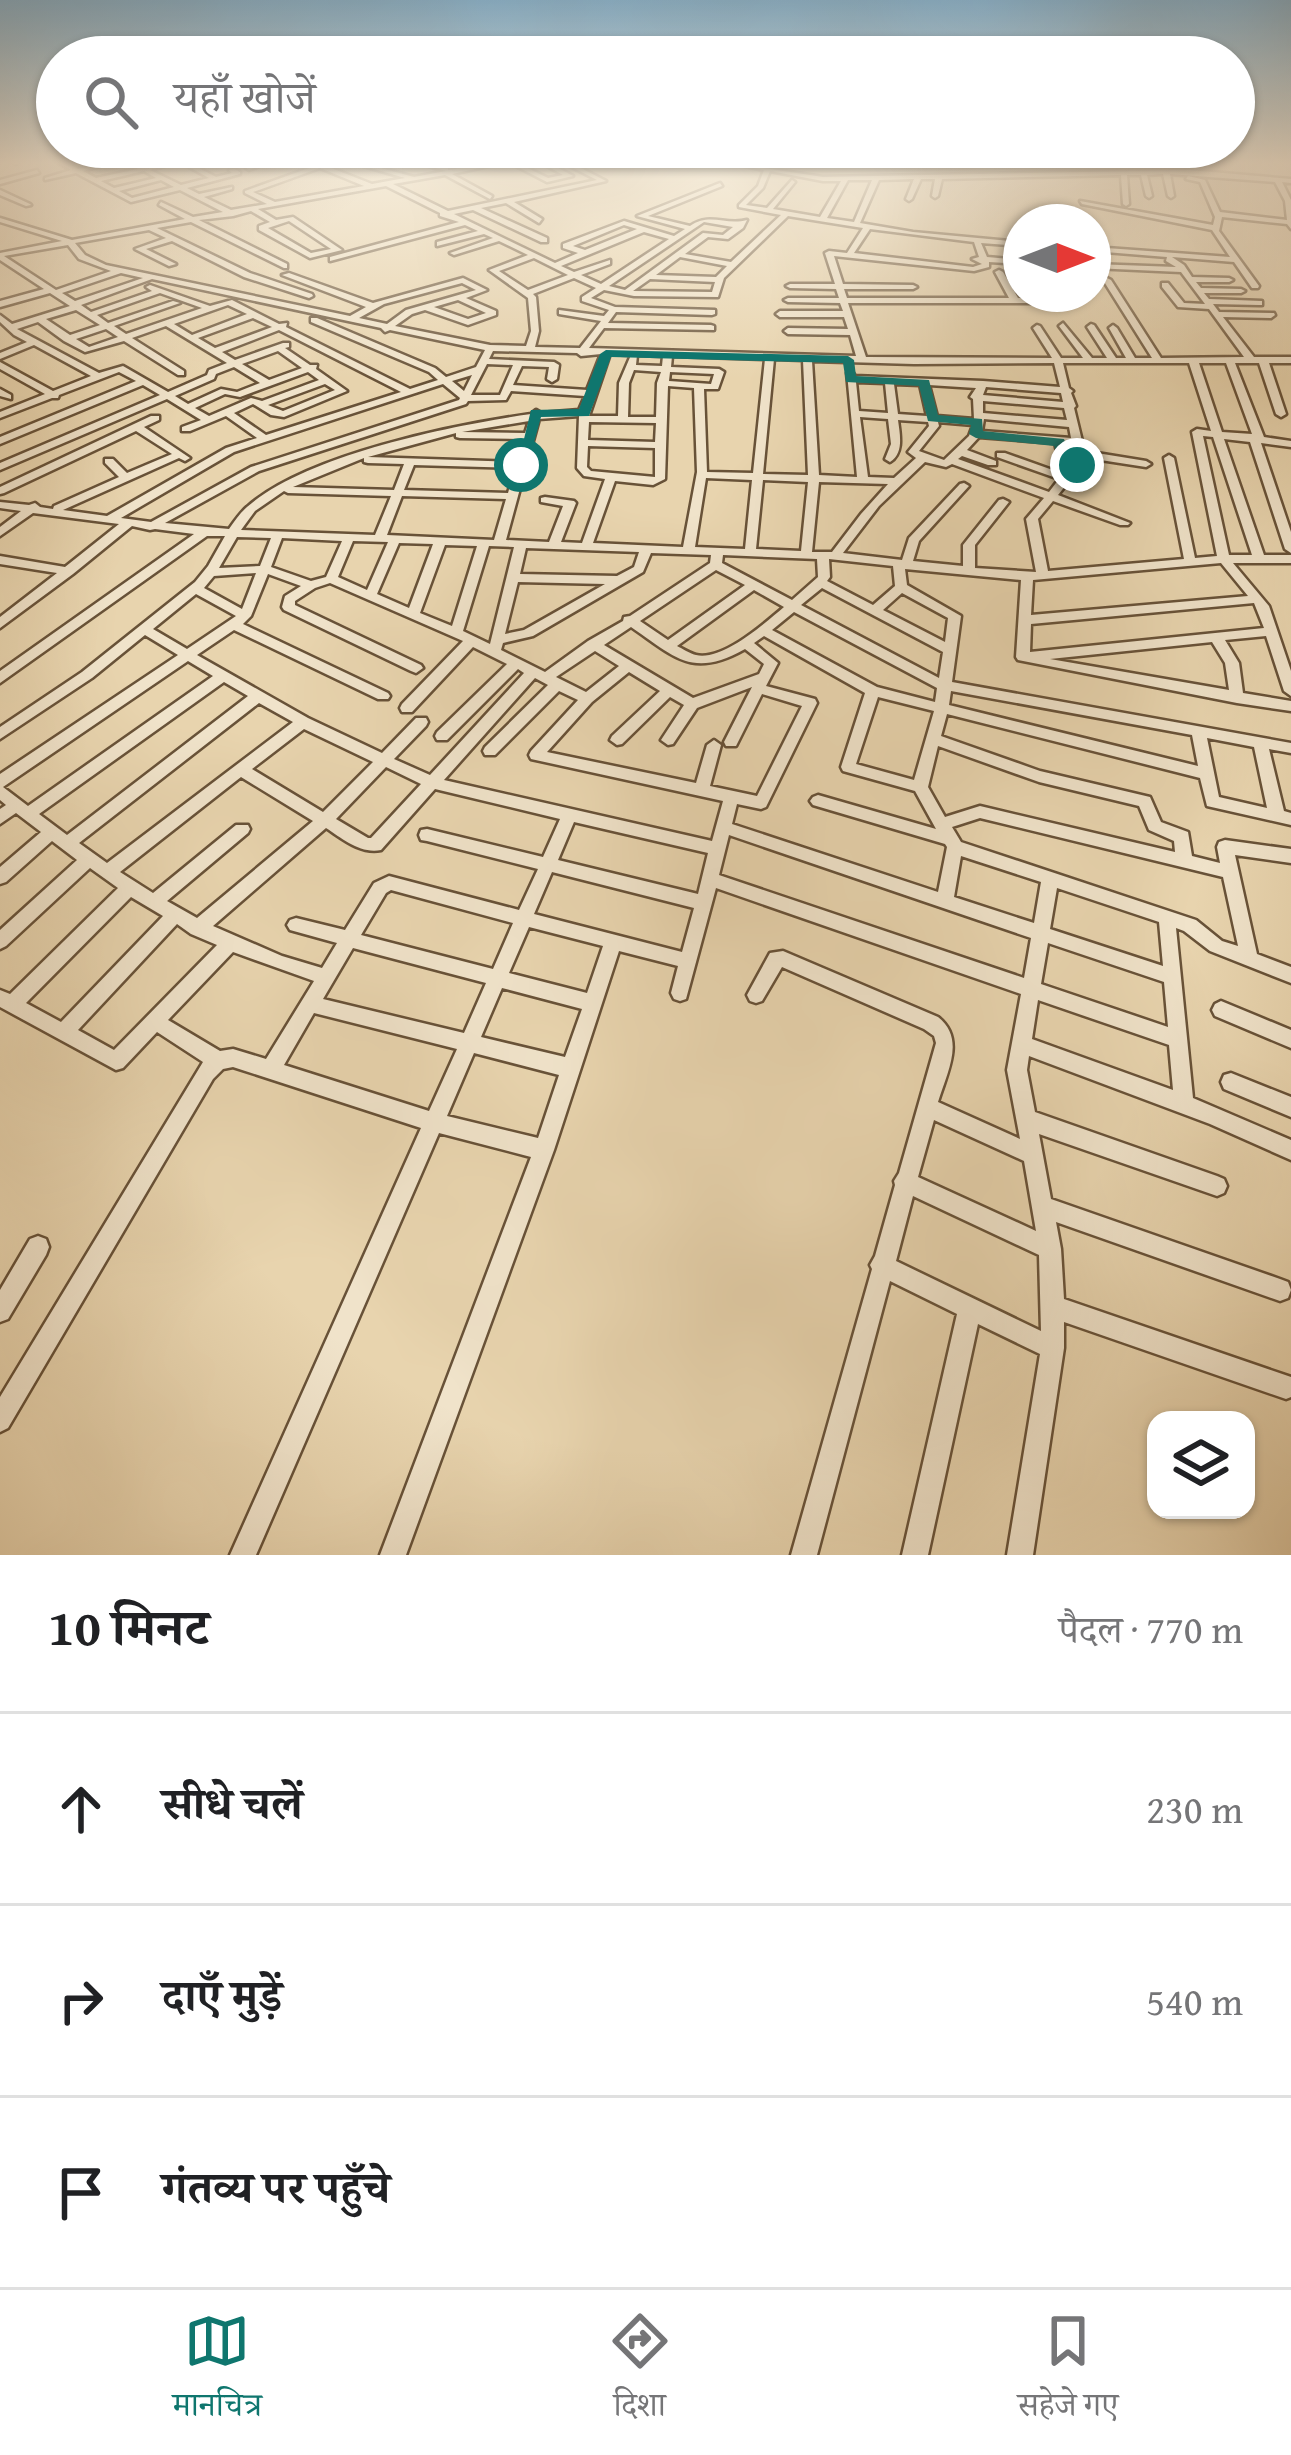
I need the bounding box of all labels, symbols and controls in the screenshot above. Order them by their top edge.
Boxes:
search box [36,36,1255,168]
text: यहाँ खोजें [174,64,316,129]
icon: search [78,69,144,135]
north arrow [1003,204,1111,312]
route start [494,438,548,492]
route end [1050,438,1104,492]
map controls [1147,1411,1255,1519]
button: layers [1147,1411,1255,1519]
text: 10 मिनट [48,1589,209,1664]
text: पैदल · 770 m [1059,1600,1243,1657]
text: सीधे चलें [162,1770,302,1835]
icon: ahead [48,1776,114,1842]
text: 230 m [1146,1780,1243,1837]
text: दाएँ मुड़ें [162,1962,282,2027]
icon: right [48,1968,114,2034]
text: 540 m [1146,1972,1243,2029]
text: गंतव्य पर पहुँचे [162,2154,390,2219]
icon: arrive [48,2160,114,2226]
tab: मानचित्र [172,2308,262,2437]
tab: दिशा [607,2308,673,2437]
tab: सहेजे गए [1017,2308,1119,2437]

